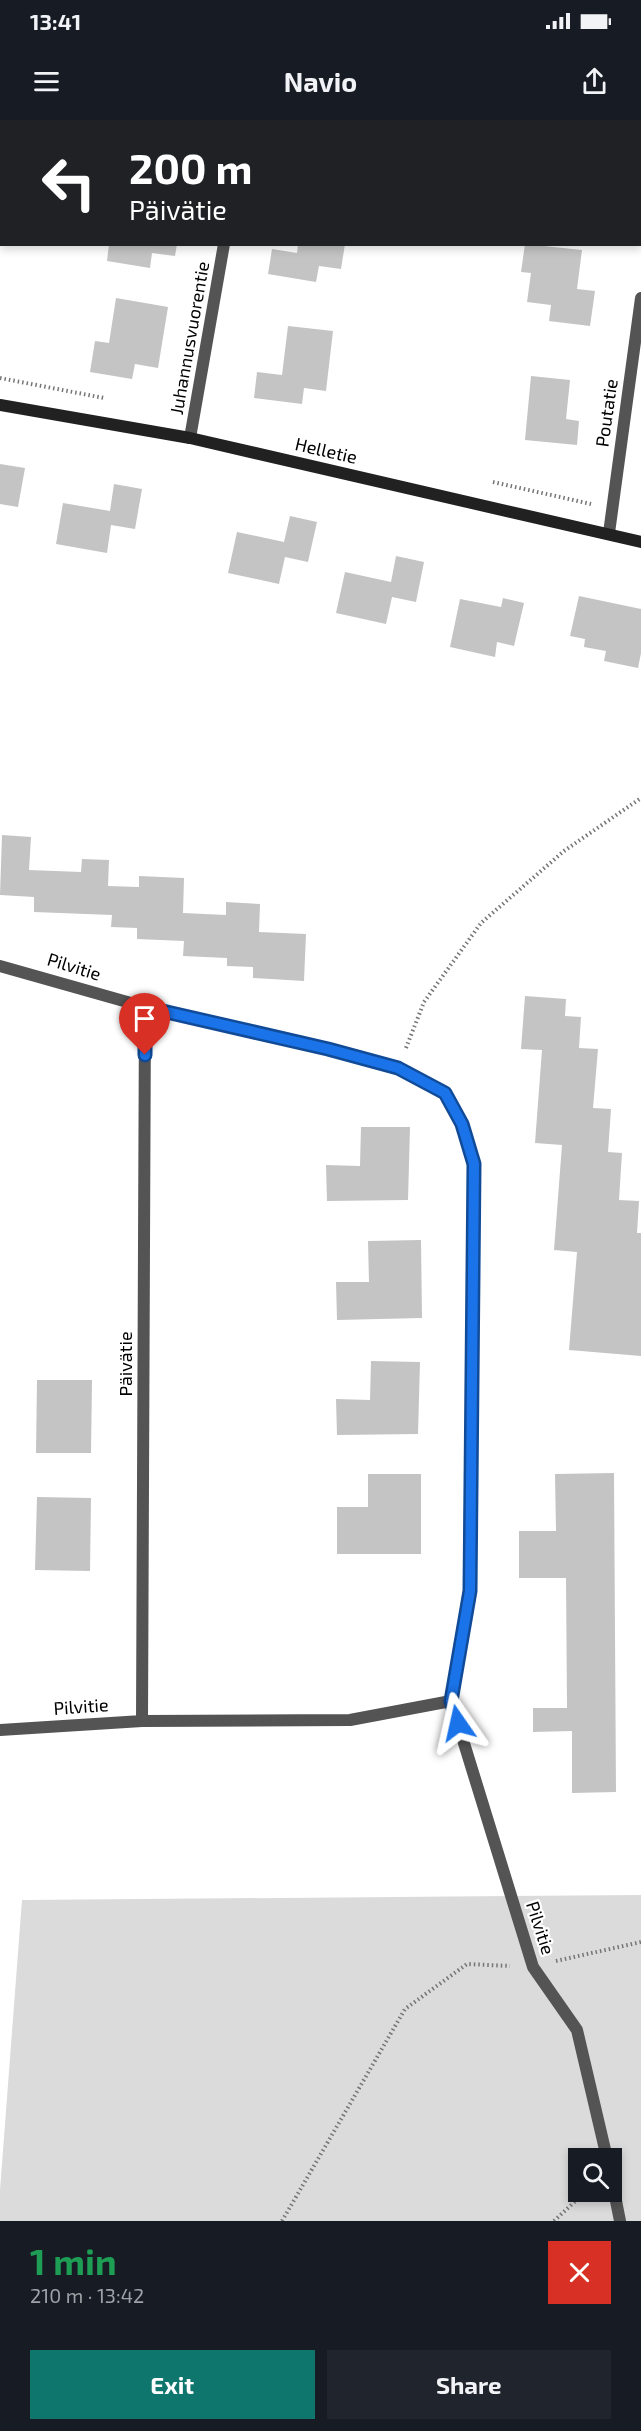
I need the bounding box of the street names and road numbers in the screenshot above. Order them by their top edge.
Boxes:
street label: Juhannusvuorentie [165,260,213,416]
street label: Poutatie [590,377,622,448]
street label: Helletie [293,432,359,468]
street label: Pilvitie [45,947,104,985]
street label: Päivätie [114,1331,136,1397]
street label: Pilvitie [53,1693,109,1719]
street label: Pilvitie [522,1898,560,1957]

